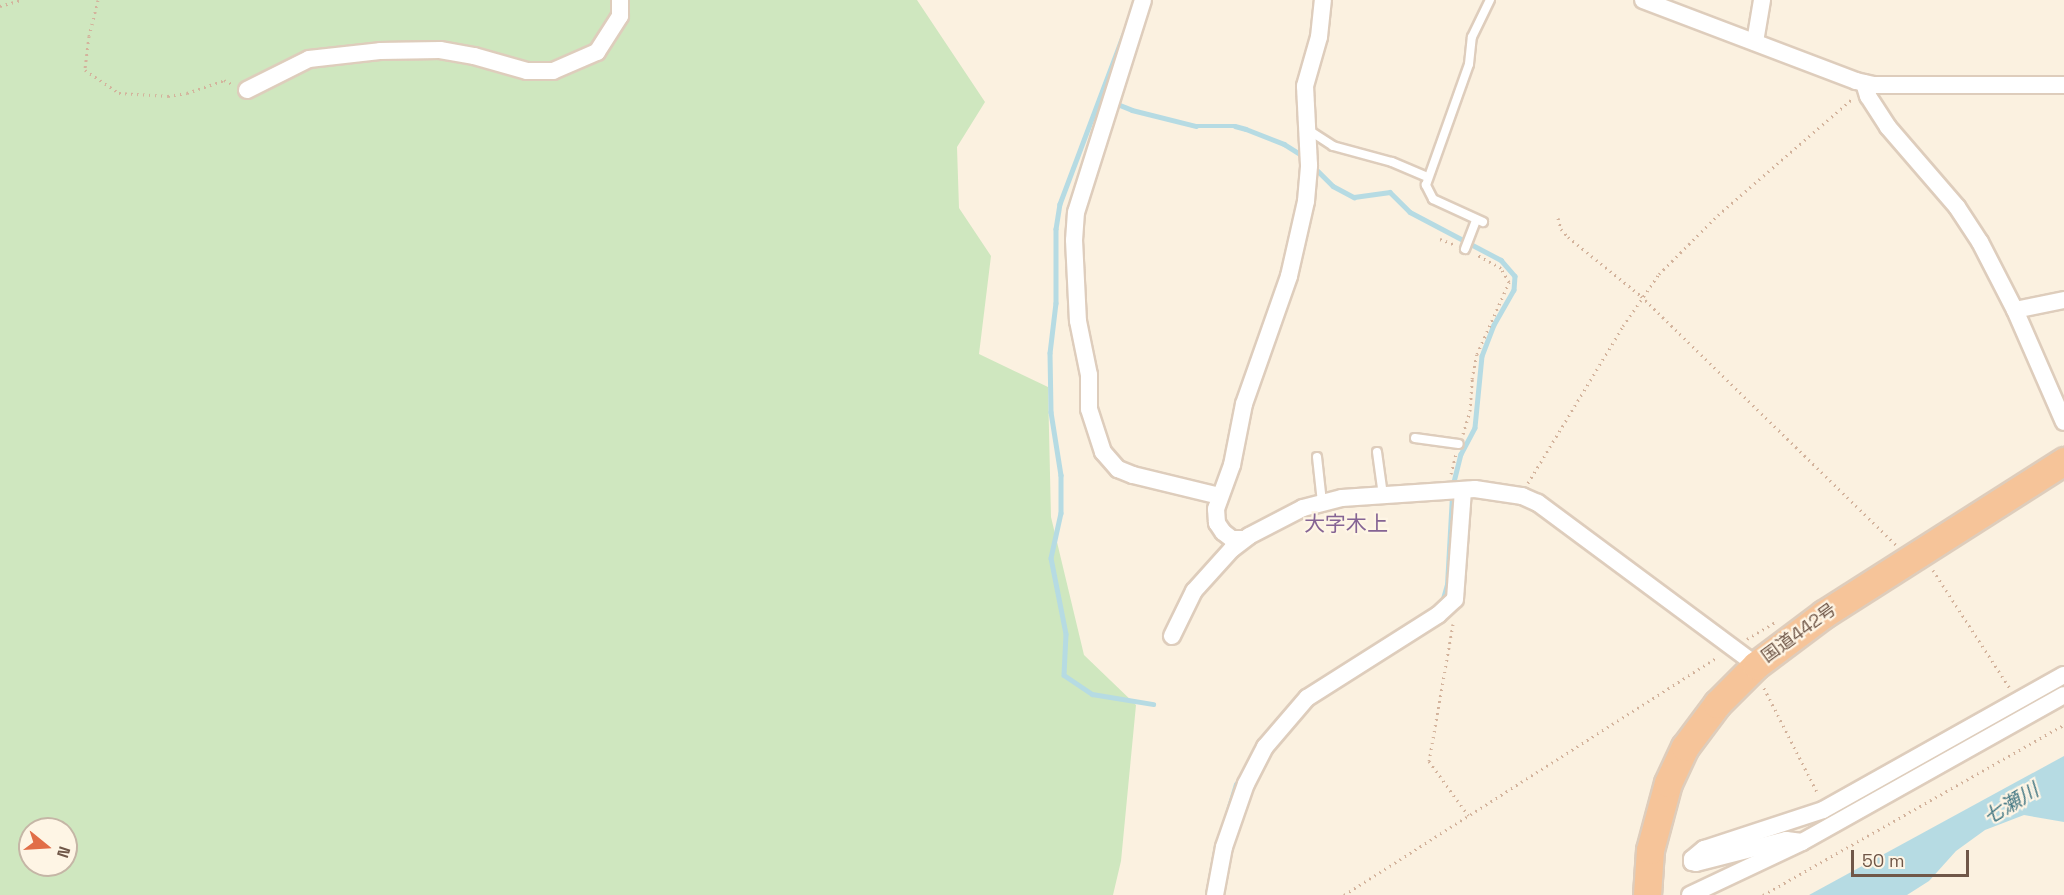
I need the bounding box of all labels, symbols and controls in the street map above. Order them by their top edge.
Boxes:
district label: 大字木上 [1304,511,1388,537]
street label: 国道442号 [1757,599,1841,667]
water label: 七瀬川 [1979,778,2043,830]
north arrow [18,817,78,877]
scale bar [1854,838,1972,876]
text: N [52,844,75,860]
text: 50 m [1862,849,1904,872]

